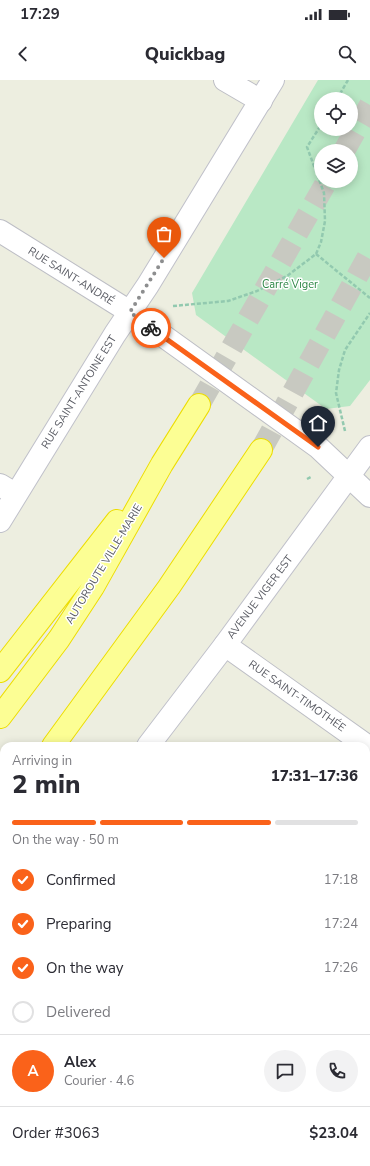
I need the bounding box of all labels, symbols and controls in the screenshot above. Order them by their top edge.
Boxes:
text: 17:29 [20,4,60,24]
text: Quickbag [145,42,225,66]
icon: back [12,43,34,65]
icon: search [336,43,358,65]
map controls [314,92,358,188]
button: locate [314,92,358,136]
button: layers [314,144,358,188]
pin [147,217,181,258]
icon: bag [153,223,175,245]
street label: RUE SAINT-ANDRÉ [25,243,117,309]
park label: Carré Viger [262,277,318,292]
courier [131,308,171,348]
icon: bike [140,317,162,339]
street label: RUE SAINT-ANTOINE EST [38,332,120,452]
pin [301,406,335,447]
icon: home [307,412,329,434]
street label: AUTOROUTE VILLE-MARIE [62,501,146,627]
street label: AVENUE VIGER EST [224,552,297,642]
street label: RUE SAINT-TIMOTHÉE [246,656,349,735]
text: Arriving in [12,752,72,770]
text: 17:31–17:36 [271,766,358,786]
text: 2 min [12,767,80,802]
text: On the way · 50 m [12,831,119,849]
icon: check [12,869,34,891]
text: Confirmed [46,870,116,890]
text: 17:18 [324,871,358,889]
icon: check [12,913,34,935]
text: Preparing [46,914,111,934]
text: 17:24 [324,915,358,933]
icon: check [12,957,34,979]
text: On the way [46,958,124,978]
text: 17:26 [324,959,358,977]
text: Delivered [46,1002,111,1022]
button: chat [264,1050,306,1092]
button: phone [316,1050,358,1092]
text: Alex [64,1052,96,1072]
text: A [27,1061,39,1081]
text: Courier · 4.6 [64,1072,134,1090]
text: Order #3063 [12,1123,100,1143]
text: $23.04 [309,1123,358,1143]

